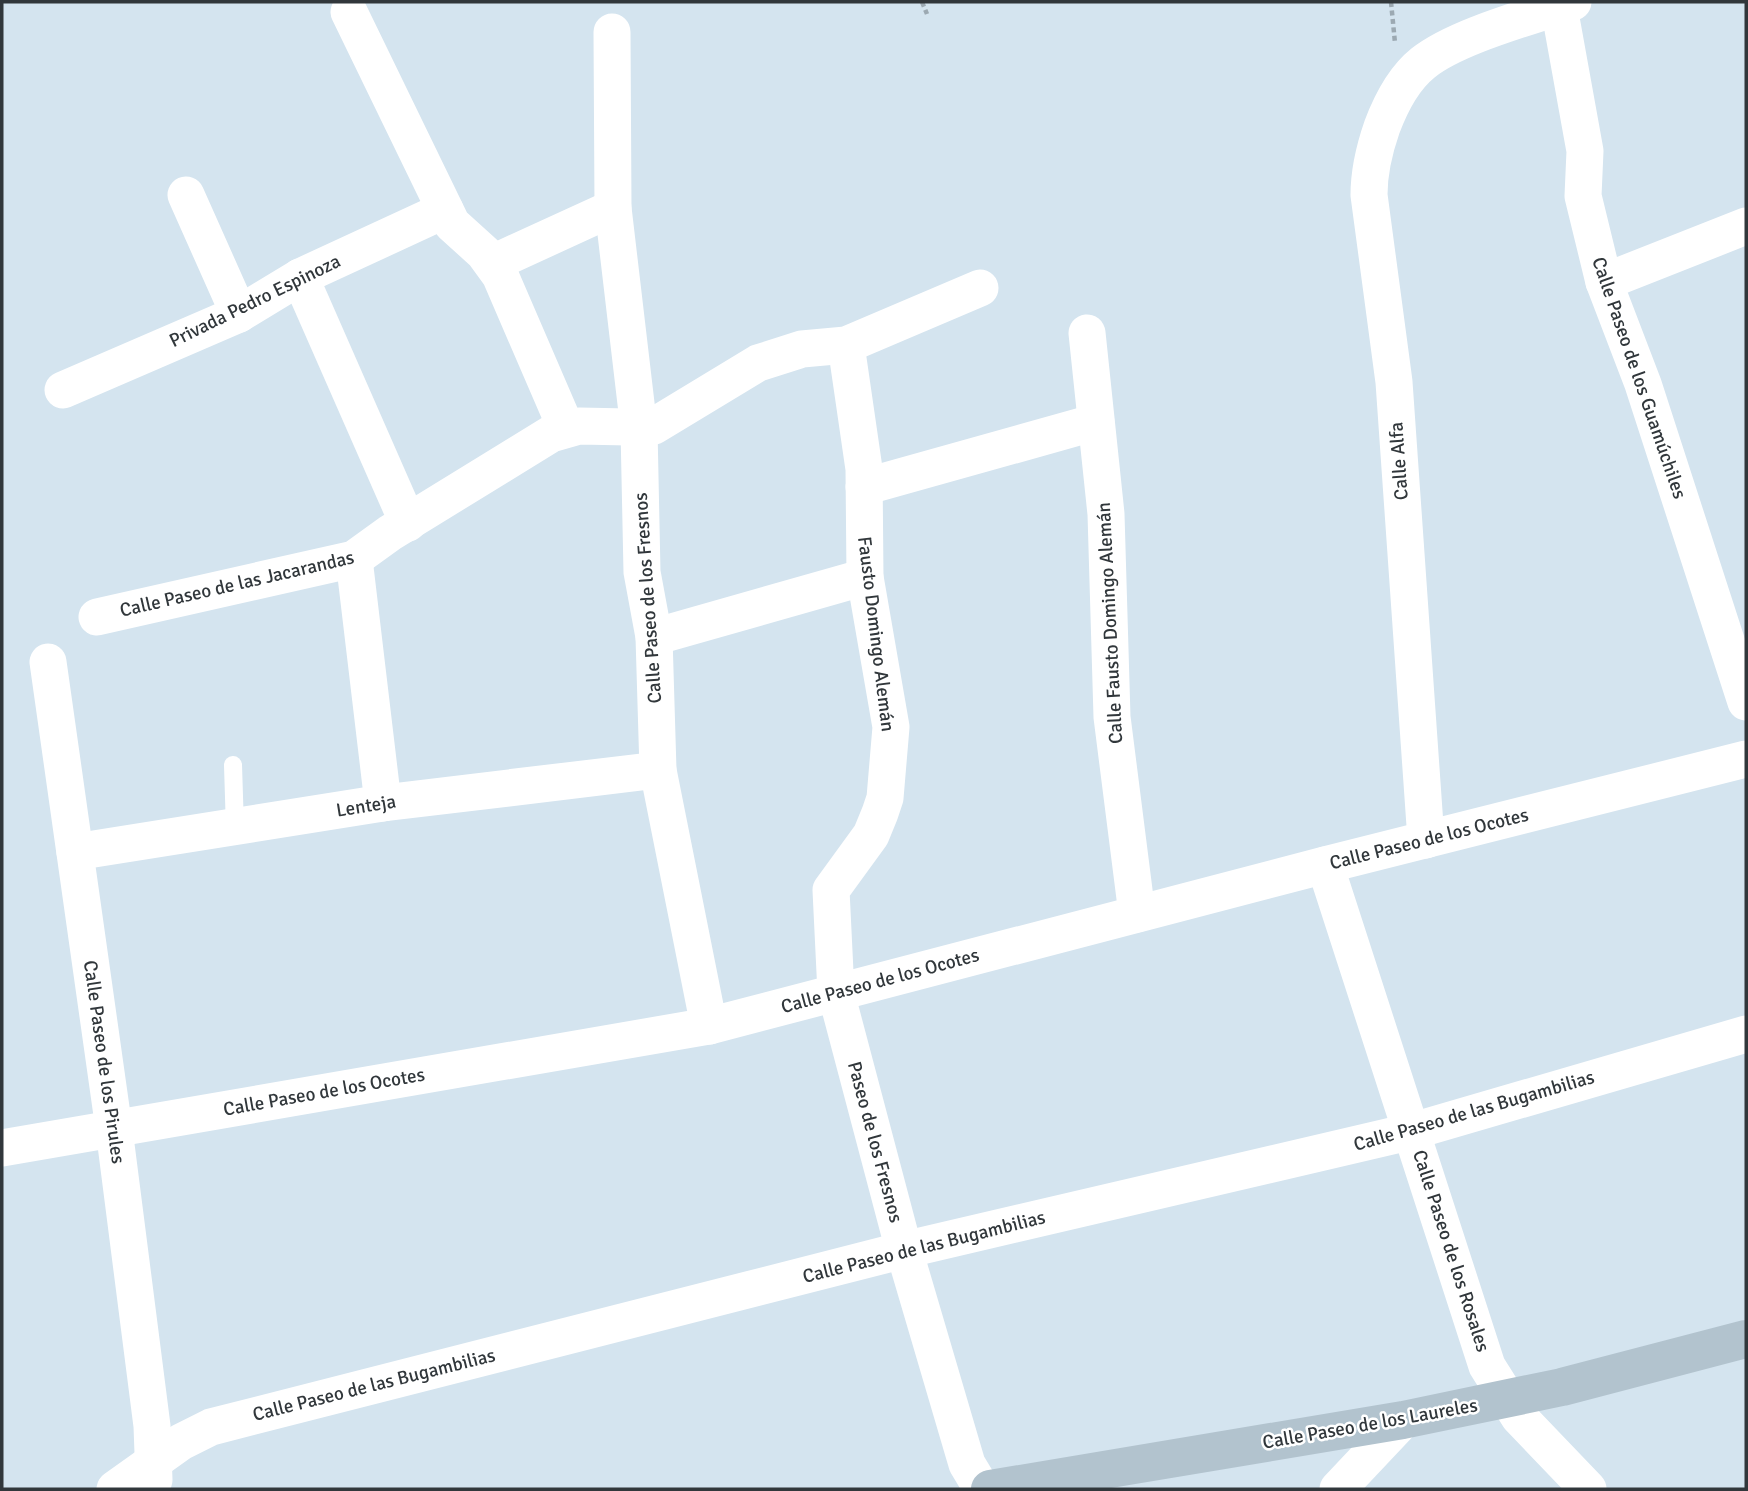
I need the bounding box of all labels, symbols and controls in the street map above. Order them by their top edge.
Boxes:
street label: Privada Pedro Espinoza [165,249,345,353]
street label: Calle Paseo de los Guamúchiles [1586,254,1692,502]
street label: Calle Alfa [1384,421,1414,501]
street label: Calle Paseo de los Fresnos [629,492,667,704]
street label: Calle Fausto Domingo Alemán [1092,502,1128,744]
street label: Fausto Domingo Alemán [852,535,900,733]
street label: Calle Paseo de las Jacarandas [117,545,357,623]
street label: Lenteja [334,789,398,823]
street label: Calle Paseo de los Ocotes [1327,803,1531,875]
street label: Calle Paseo de los Ocotes [778,943,982,1019]
street label: Calle Paseo de los Pirules [78,959,130,1165]
street label: Paseo de los Fresnos [842,1059,908,1225]
street label: Calle Paseo de los Ocotes [221,1062,427,1122]
street label: Calle Paseo de las Bugambilias [1351,1065,1597,1157]
street label: Calle Paseo de los Rosales [1407,1147,1495,1355]
street label: Calle Paseo de las Bugambilias [800,1205,1048,1289]
street label: Calle Paseo de las Bugambilias [250,1343,498,1427]
street label: Calle Paseo de los Laureles [1261,1393,1479,1455]

